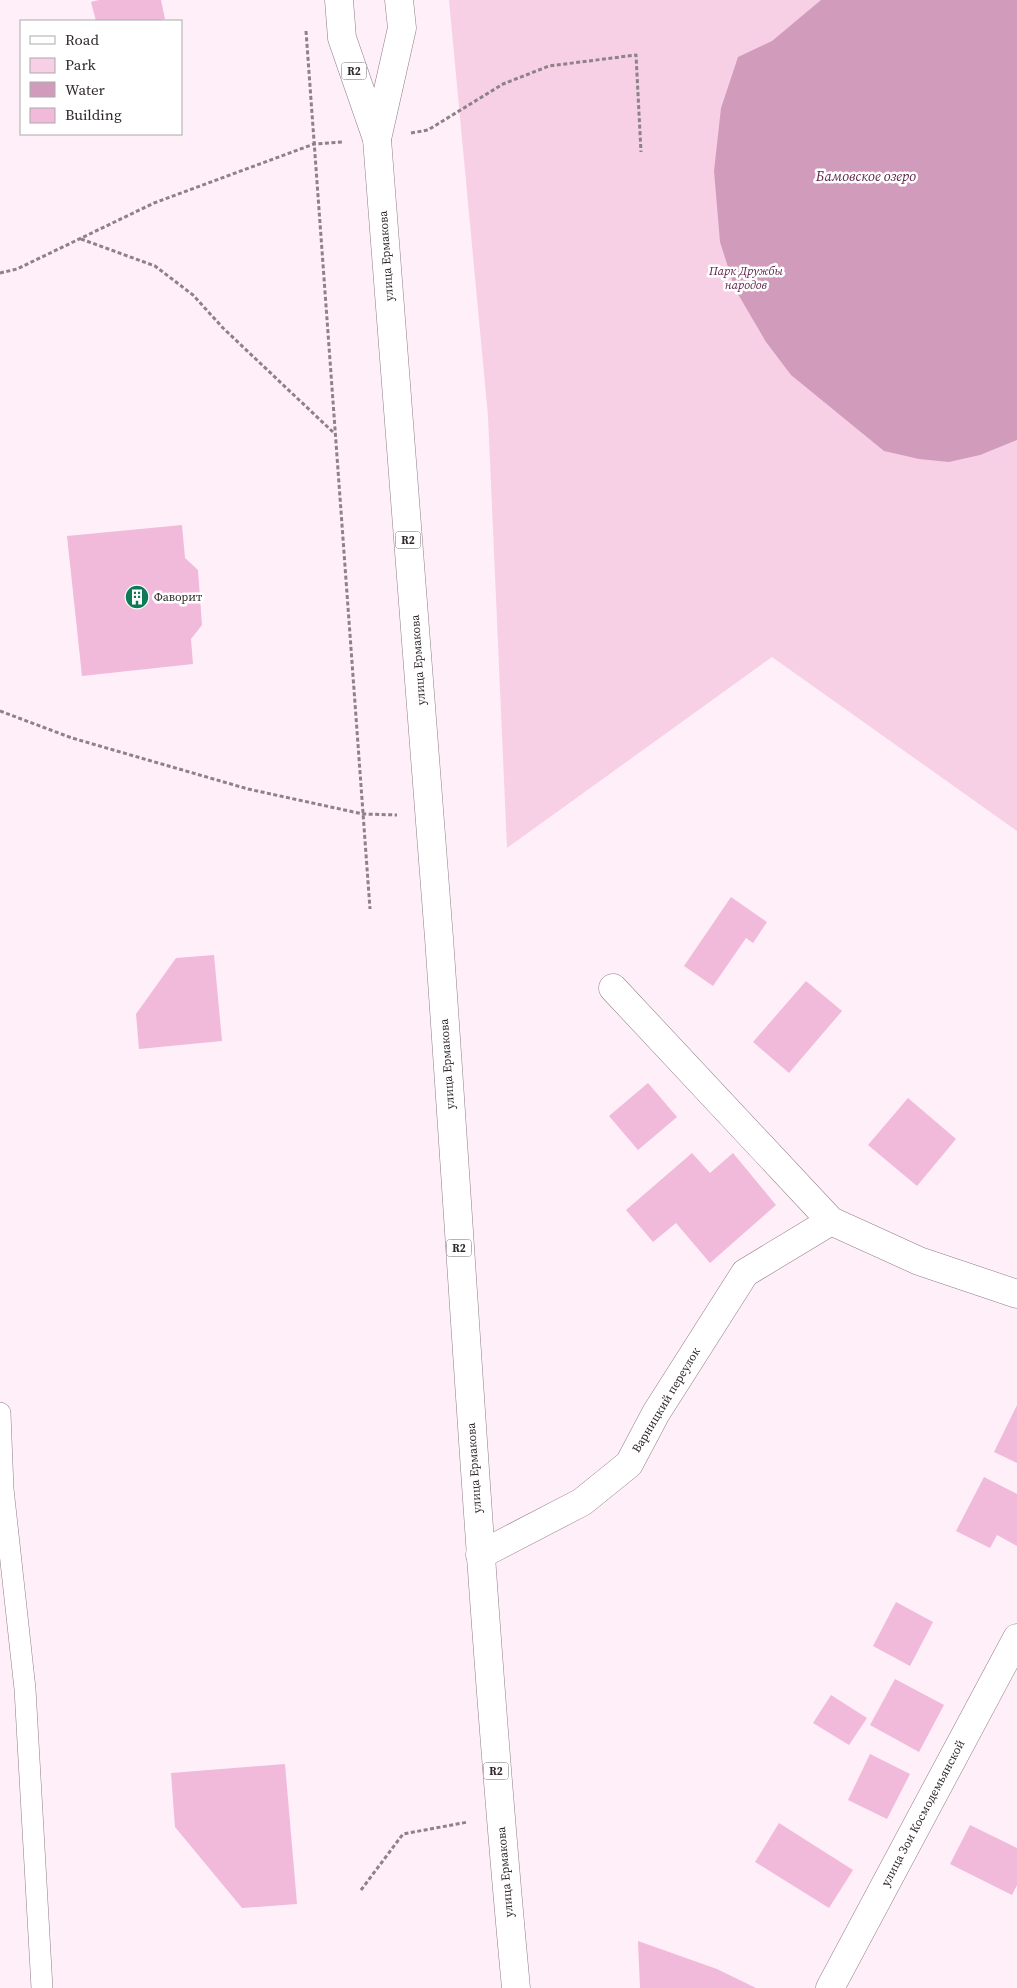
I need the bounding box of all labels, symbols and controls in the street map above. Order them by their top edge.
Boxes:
legend [20,20,182,135]
text: Road [65,29,99,50]
text: Park [65,54,97,75]
road number: R2 [342,62,366,80]
text: Water [65,79,106,100]
text: Building [65,104,122,125]
water label: Бамовское озеро [815,166,916,186]
street label: улица Ермакова [375,209,397,302]
park label: Парк Дружбы народов [708,263,784,293]
road number: R2 [396,532,420,548]
building icon: Фаворит [124,584,150,610]
place label: Фаворит [154,589,203,605]
street label: улица Ермакова [407,613,429,706]
street label: улица Ермакова [436,1017,458,1110]
road number: R2 [446,1240,472,1256]
street label: Варницкий переулок [628,1344,704,1456]
street label: улица Ермакова [463,1421,485,1514]
street label: улица Зои Космодемьянской [878,1737,969,1889]
road number: R2 [484,1762,508,1780]
street label: улица Ермакова [493,1825,517,1918]

